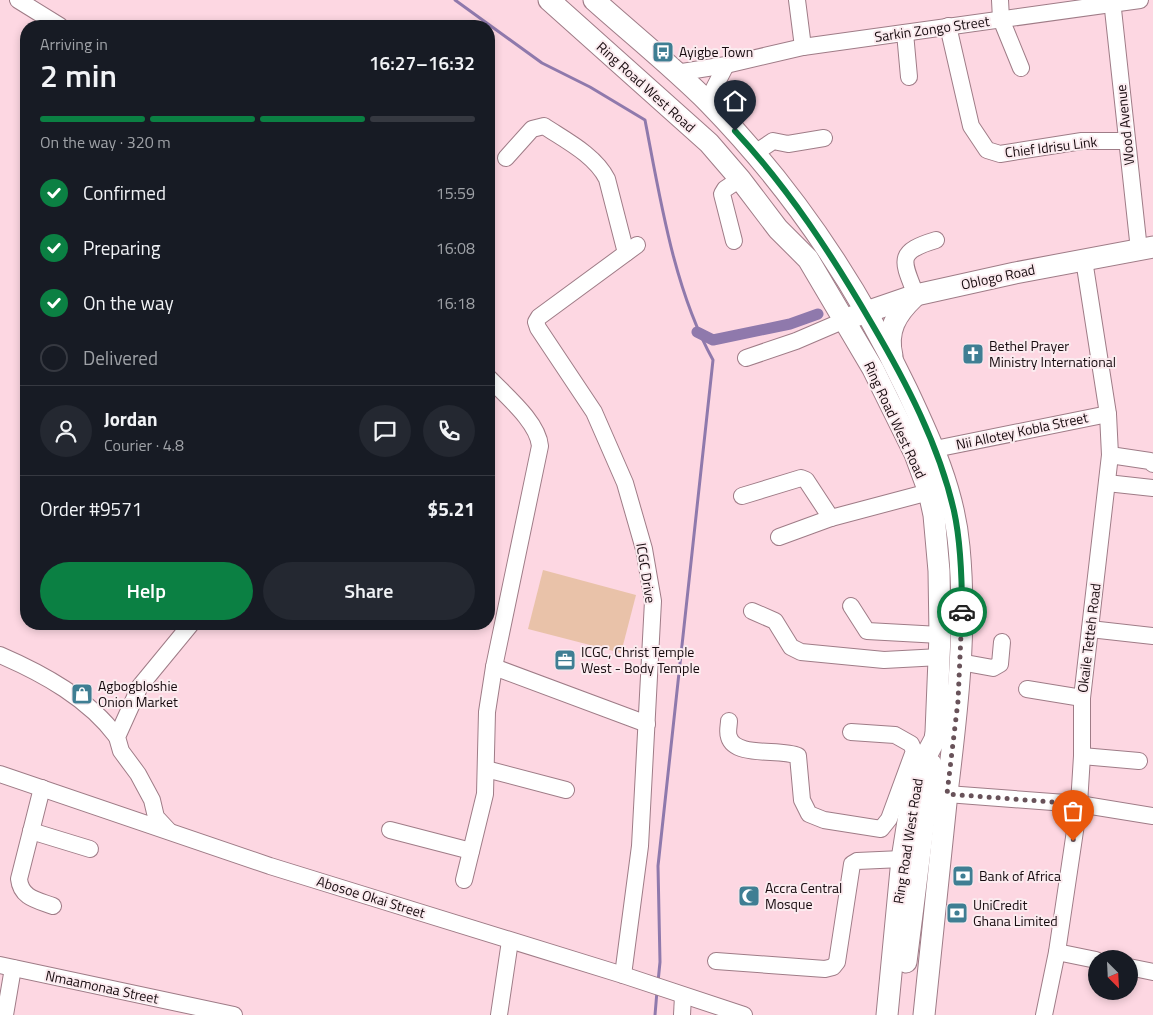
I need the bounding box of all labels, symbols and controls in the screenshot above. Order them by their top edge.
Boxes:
street label: Sarkin Zongo Street [873,10,991,47]
text: Arriving in [40,32,108,56]
street label: Ring Road West Road [592,36,701,137]
bus stop icon: Ayigbe Town [651,40,675,64]
place label: Ayigbe Town [679,41,753,62]
text: 16:27–16:32 [369,48,475,77]
text: 2 min [40,51,117,99]
pin [714,80,756,131]
street label: Wood Avenue [1110,84,1139,167]
icon: home [721,87,749,115]
text: On the way · 320 m [40,130,171,154]
street label: Chief Idrisu Link [1004,130,1099,163]
text: Confirmed [83,178,166,207]
icon: check [40,179,68,207]
text: 15:59 [436,181,475,205]
text: Preparing [83,233,160,262]
icon: check [40,234,68,262]
text: 16:08 [436,236,475,260]
street label: Oblogo Road [959,258,1037,295]
text: On the way [83,288,174,317]
icon: check [40,289,68,317]
text: 16:18 [436,291,475,315]
place label: Bethel Prayer Ministry International [989,335,1116,372]
church icon: Bethel Prayer Ministry International [961,342,985,366]
text: Delivered [83,343,158,372]
street label: Ring Road West Road [859,358,932,482]
text: Jordan [104,404,157,433]
button: person [40,405,92,457]
button: chat [359,405,411,457]
button: phone [423,405,475,457]
street label: Nii Allotey Kobla Street [954,406,1090,455]
text: Courier · 4.8 [104,433,184,457]
text: Order #9571 [40,494,142,523]
text: $5.21 [428,494,475,523]
street label: ICGC Drive [631,541,662,605]
button: Help [40,562,253,620]
button: Share [263,562,475,620]
street label: Okaile Tetteh Road [1071,582,1106,694]
courier [937,587,987,637]
icon: car [948,598,976,626]
place label: ICGC, Christ Temple West - Body Temple [581,641,700,678]
office icon: ICGC, Christ Temple West - Body Temple [553,648,577,672]
place label: Agbogbloshie Onion Market [98,675,178,712]
shop icon: Agbogbloshie Onion Market [70,682,94,706]
street label: Ring Road West Road [887,777,928,905]
pin [1052,790,1094,841]
icon: bag [1059,797,1087,825]
bank icon: Bank of Africa [951,864,975,888]
place label: Bank of Africa [979,865,1061,886]
street label: Abosoe Okai Street [314,870,428,923]
place label: Accra Central Mosque [765,877,842,914]
mosque icon: Accra Central Mosque [737,884,761,908]
place label: UniCredit Ghana Limited [973,894,1058,931]
bank icon: UniCredit Ghana Limited [945,901,969,925]
north arrow [1088,950,1138,1000]
map controls [1088,950,1138,1000]
street label: Nmaamonaa Street [44,964,161,1009]

